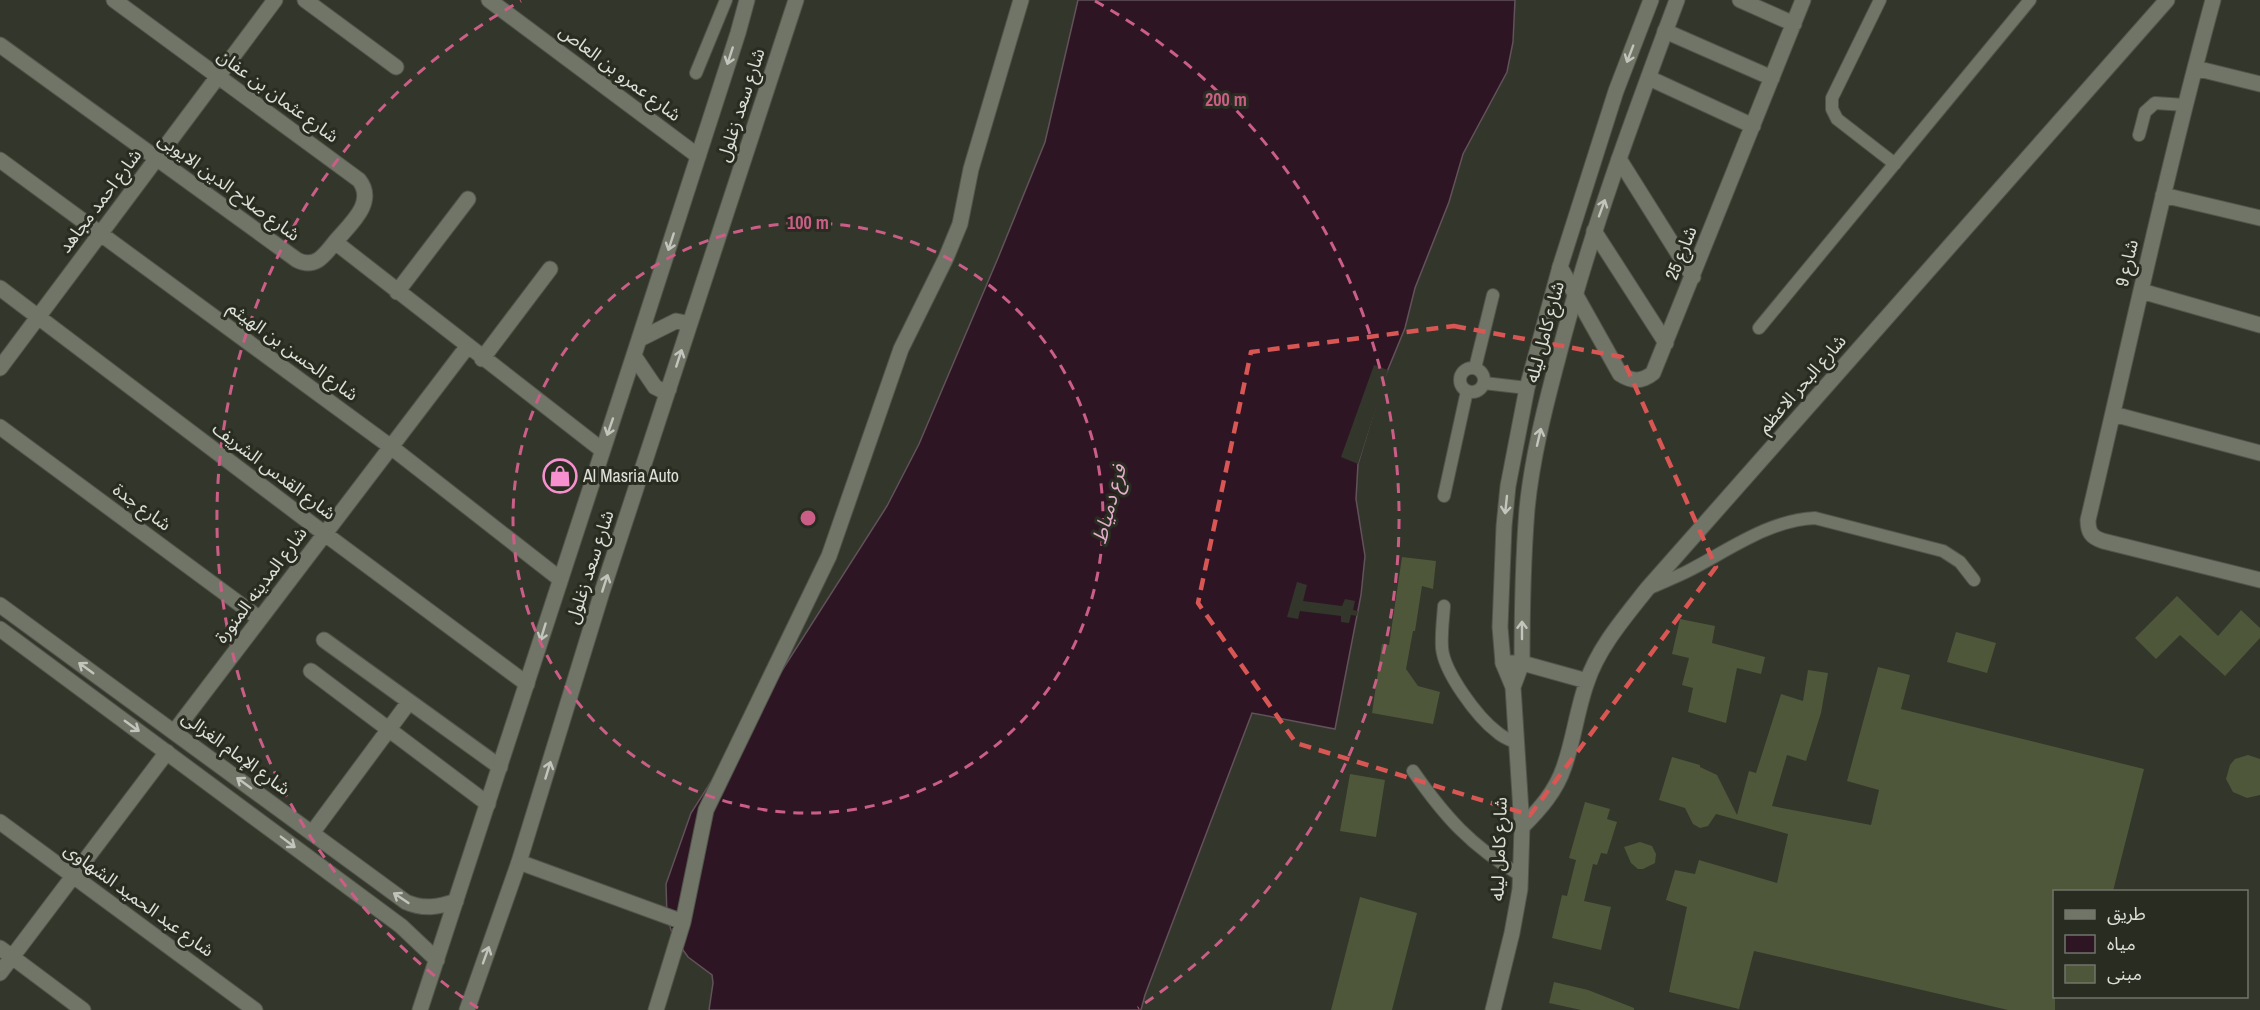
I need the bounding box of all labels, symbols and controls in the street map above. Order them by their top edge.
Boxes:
street label: شارع عمرو بن العاص [553,18,687,128]
street label: شارع عثمان بن عفان [211,43,344,150]
street label: شارع سعد زغلول [710,45,773,165]
one-way arrow [1623,45,1634,63]
one-way arrow [724,46,735,65]
text: 200 m [1205,87,1247,112]
street label: شارع صلاح الدين الايوبى [152,127,305,248]
street label: شارع احمد مجاهد [52,144,149,259]
one-way arrow [1597,199,1608,218]
text: 100 m [787,210,829,235]
street label: شارع 25 [1659,222,1704,284]
one-way arrow [665,232,676,251]
street label: شارع 9 [2109,237,2146,289]
street label: شارع كامل ليله [1519,278,1572,386]
street label: شارع الحسن بن الهيثم [222,295,364,408]
street label: شارع البحر الاعظم [1752,329,1853,440]
one-way arrow [674,349,685,368]
street label: شارع القدس الشريف [206,416,341,527]
one-way arrow [604,417,615,436]
one-way arrow [1534,427,1545,447]
shop icon: Al Masria Auto [542,458,578,494]
water label: فرع دمياط [1085,460,1134,547]
place label: Al Masria Auto [582,463,679,488]
street label: شارع جدة [107,477,177,538]
one-way arrow [1500,495,1511,514]
street label: شارع سعد زغلول [559,507,622,627]
centre of rings [798,508,818,528]
street label: شارع المدينه المنورة [209,521,314,649]
one-way arrow [600,574,611,593]
one-way arrow [1516,621,1528,641]
one-way arrow [537,622,548,641]
one-way arrow [79,662,95,674]
street label: شارع الإمام الغزالى [176,705,296,802]
one-way arrow [123,720,139,732]
one-way arrow [543,761,554,780]
one-way arrow [236,777,252,789]
street label: شارع كامل ليله [1484,797,1515,901]
one-way arrow [280,836,296,848]
street label: شارع عبد الحميد الشهاوى [58,837,219,964]
legend [2053,890,2248,998]
one-way arrow [393,891,410,904]
text: طريق [2107,901,2146,926]
text: مياه [2107,931,2136,956]
one-way arrow [481,946,492,964]
text: مبنى [2107,961,2142,986]

